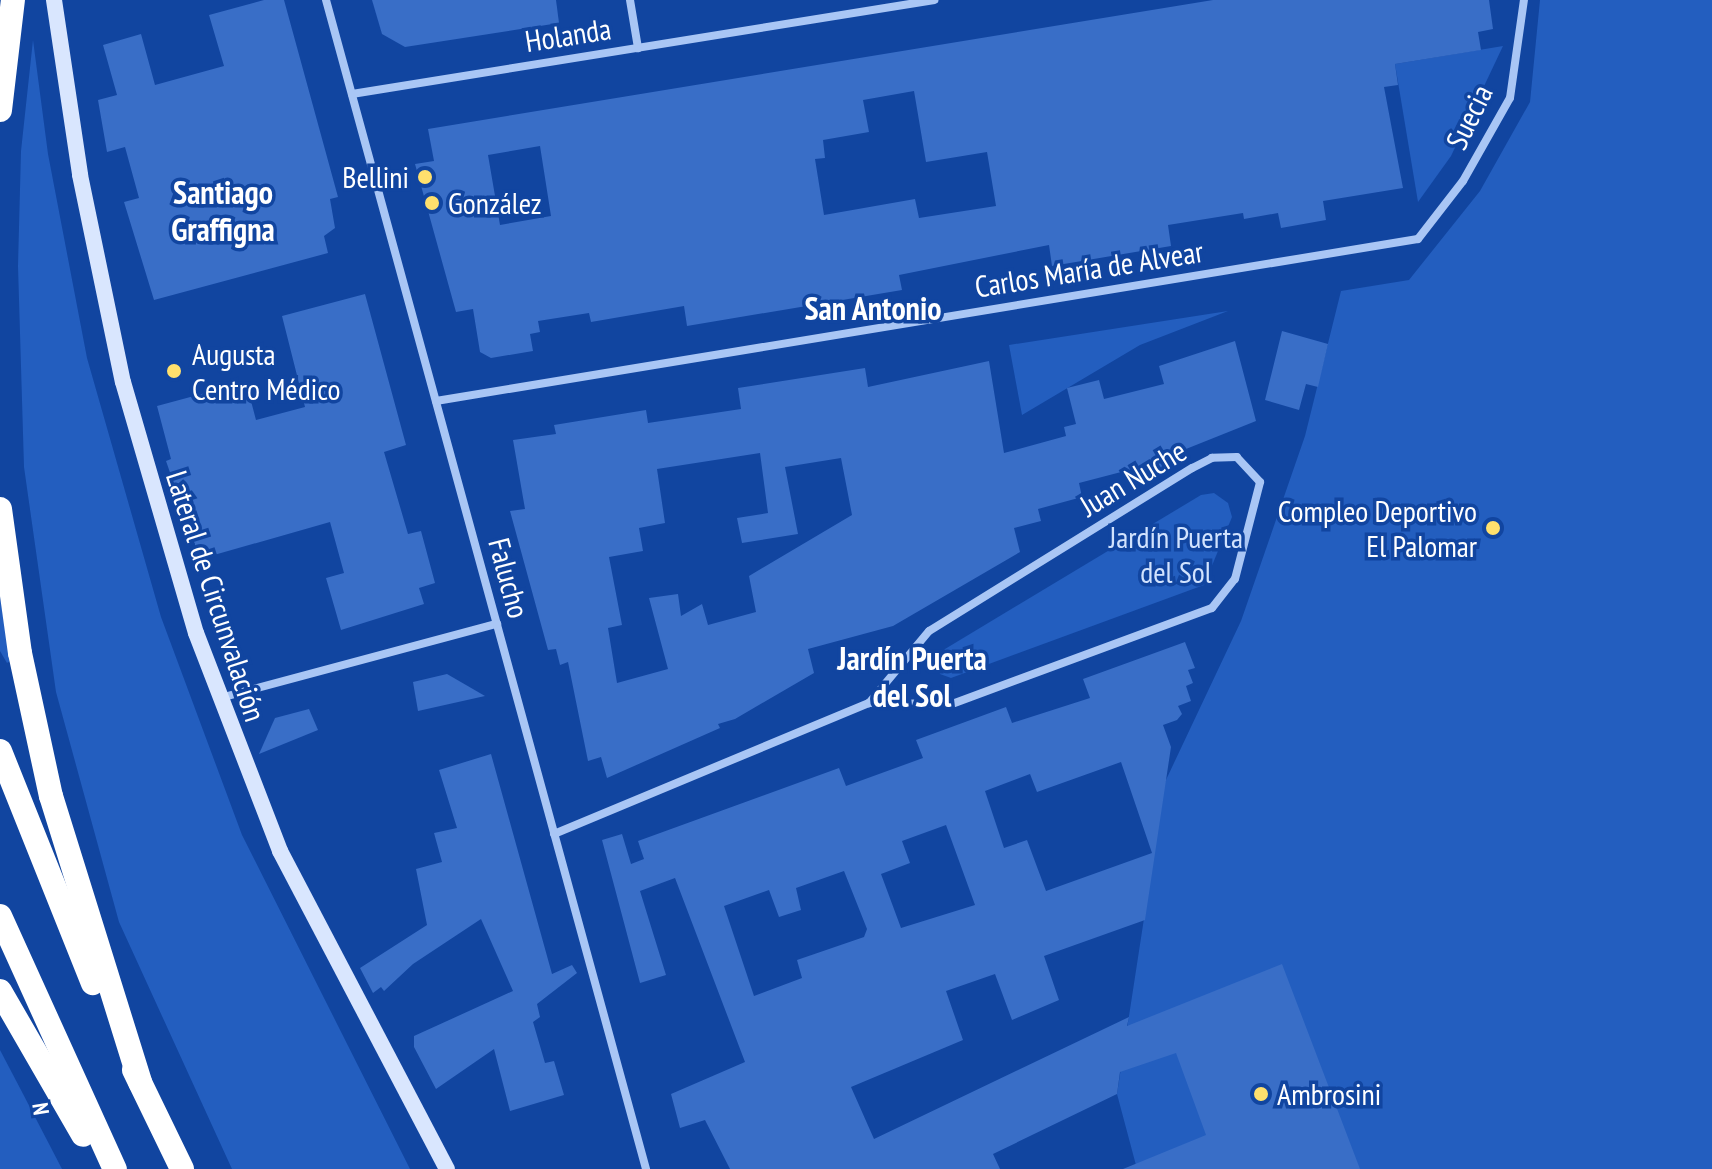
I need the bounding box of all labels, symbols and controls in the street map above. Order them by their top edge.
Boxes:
street label: Holanda [523,10,613,60]
street label: Suecia [1438,79,1500,155]
place label: Bellini [342,159,409,195]
marker: Bellini [416,168,434,186]
district label: Santiago Graffigna [171,174,275,249]
place label: González [448,185,542,221]
marker: González [423,194,441,212]
street label: Carlos María de Alvear [972,233,1206,305]
district label: San Antonio [804,289,942,327]
place label: Augusta Centro Médico [192,336,340,406]
marker: Augusta Centro Médico [163,360,185,382]
street label: Juan Nuche [1073,432,1193,524]
street label: Lateral de Circunvalación [159,466,273,726]
place label: Compleo Deportivo El Palomar [1278,493,1477,564]
park label: Jardín Puerta del Sol [1109,519,1243,590]
marker: Compleo Deportivo El Palomar [1484,519,1502,537]
street label: Falucho [481,534,537,622]
district label: Jardín Puerta del Sol [837,640,987,715]
north arrow [24,1065,104,1145]
place label: Ambrosini [1277,1076,1381,1112]
marker: Ambrosini [1252,1085,1270,1103]
text: N [26,1101,55,1117]

